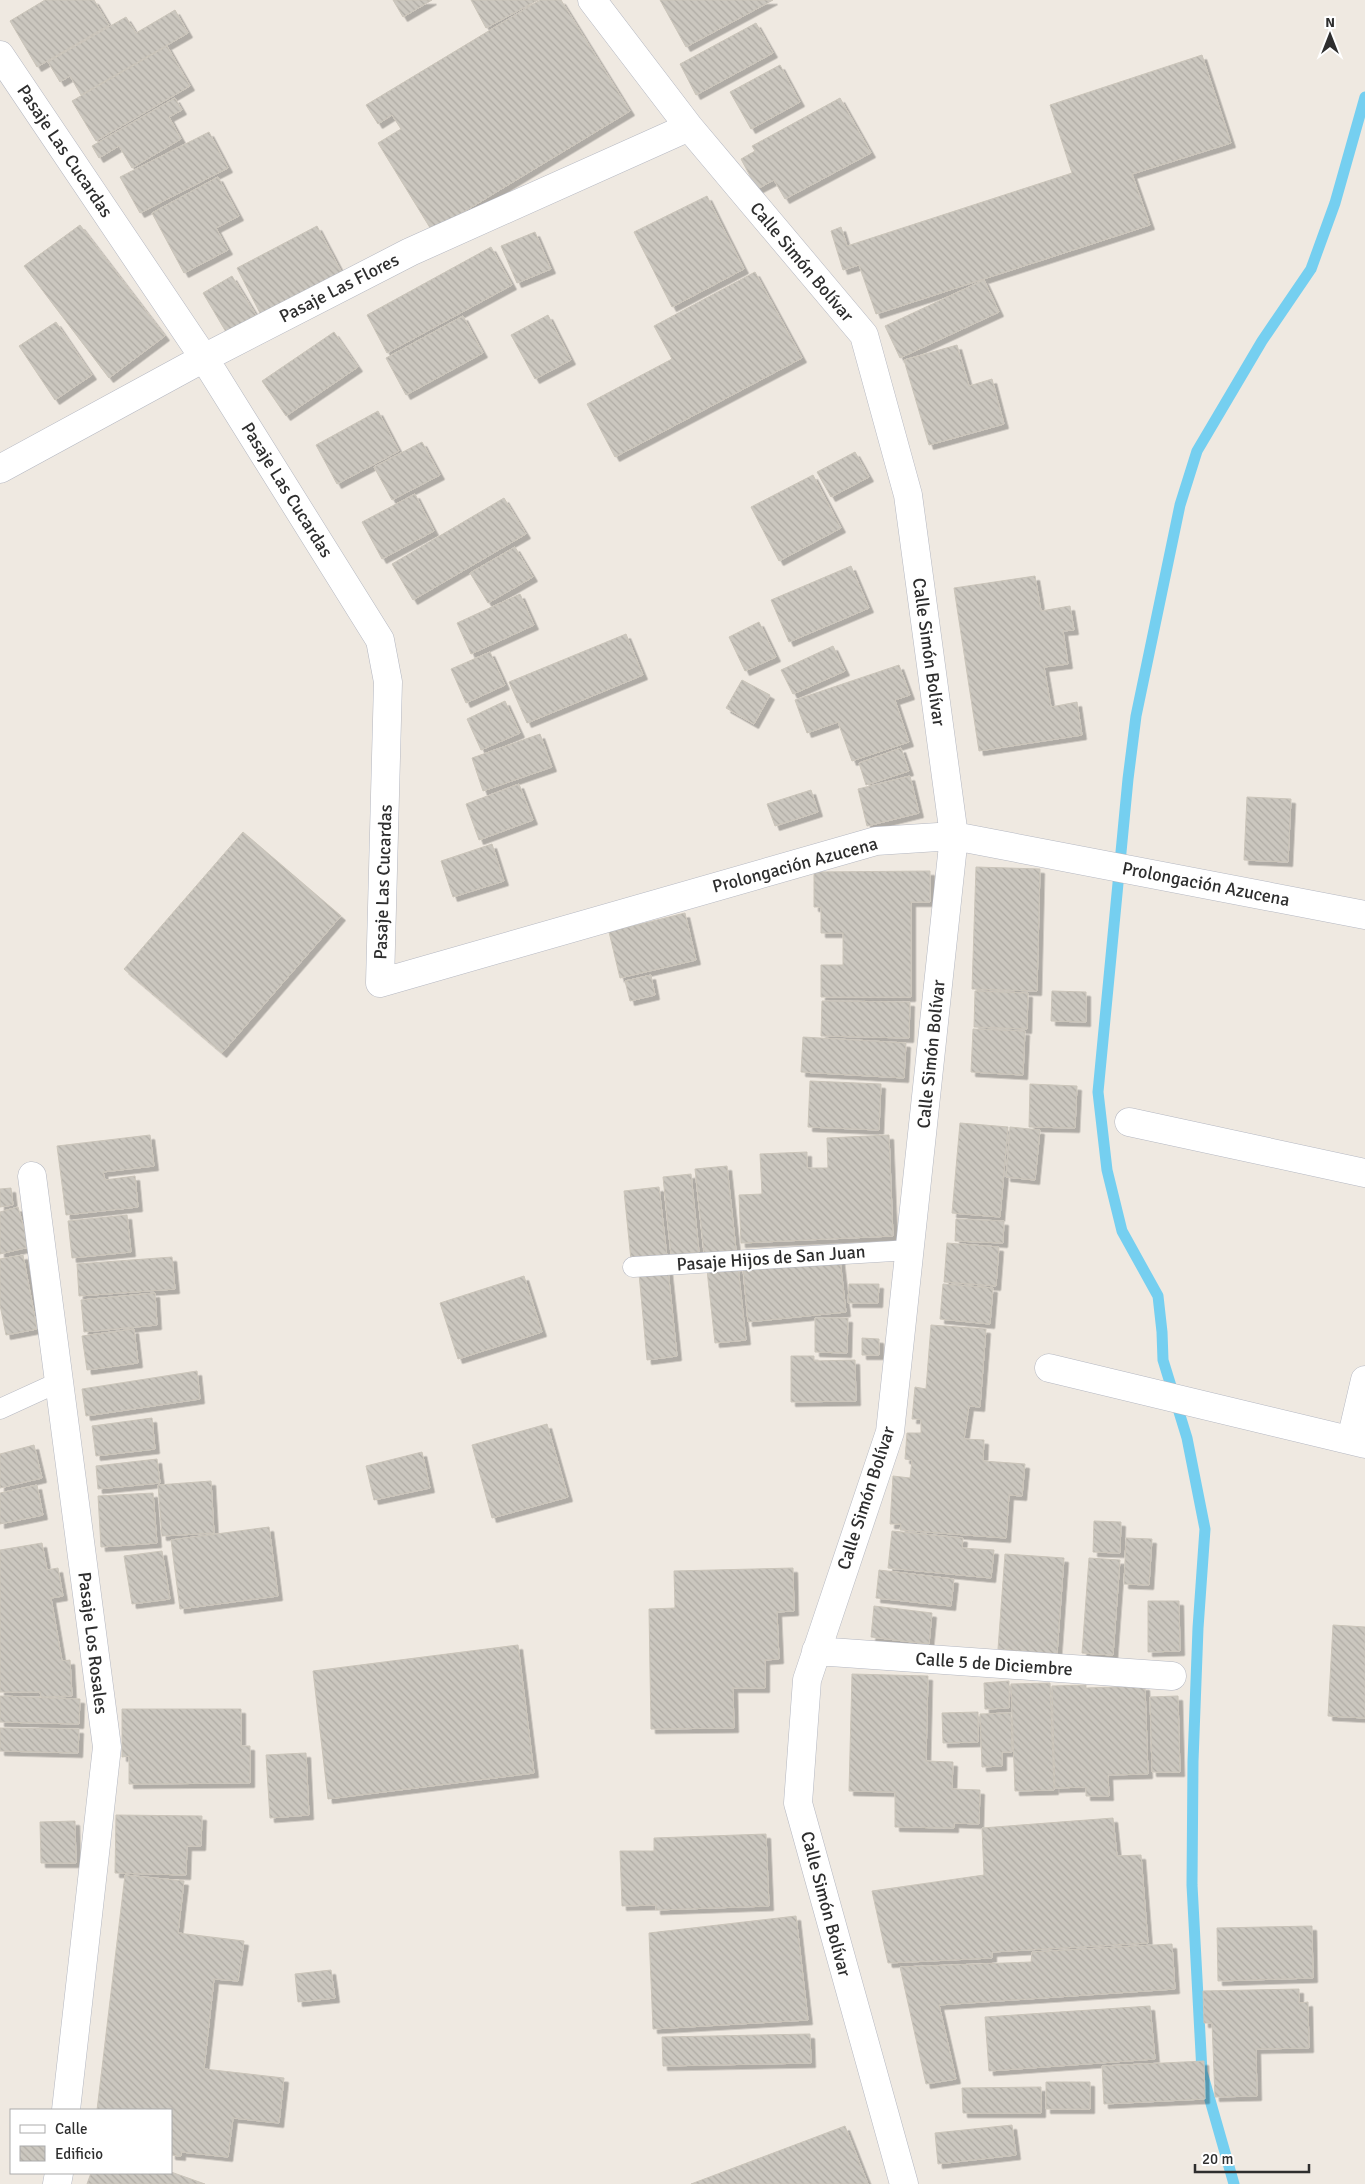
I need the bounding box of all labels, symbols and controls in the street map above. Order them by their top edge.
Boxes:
north arrow [1305,10,1355,60]
text: N [1325,14,1335,31]
street label: Pasaje Las Cucardas [12,80,118,222]
street label: Calle Simón Bolívar [746,198,859,327]
street label: Pasaje Las Flores [276,248,403,328]
street label: Pasaje Las Cucardas [237,418,338,562]
street label: Calle Simón Bolívar [908,576,950,728]
street label: Pasaje Las Cucardas [369,804,397,960]
street label: Prolongación Azucena [710,832,880,898]
street label: Prolongación Azucena [1120,857,1292,911]
street label: Calle Simón Bolívar [912,978,950,1129]
street label: Pasaje Hijos de San Juan [676,1240,866,1276]
street label: Calle Simón Bolívar [832,1423,900,1572]
street label: Pasaje Los Rosales [73,1571,113,1715]
street label: Calle 5 de Diciembre [915,1648,1073,1680]
street label: Calle Simón Bolívar [796,1829,856,1979]
legend [10,2109,172,2174]
text: Calle [55,2120,88,2138]
scale bar [1195,2142,1309,2174]
text: Edificio [55,2145,103,2163]
text: 20 m [1202,2150,1233,2168]

